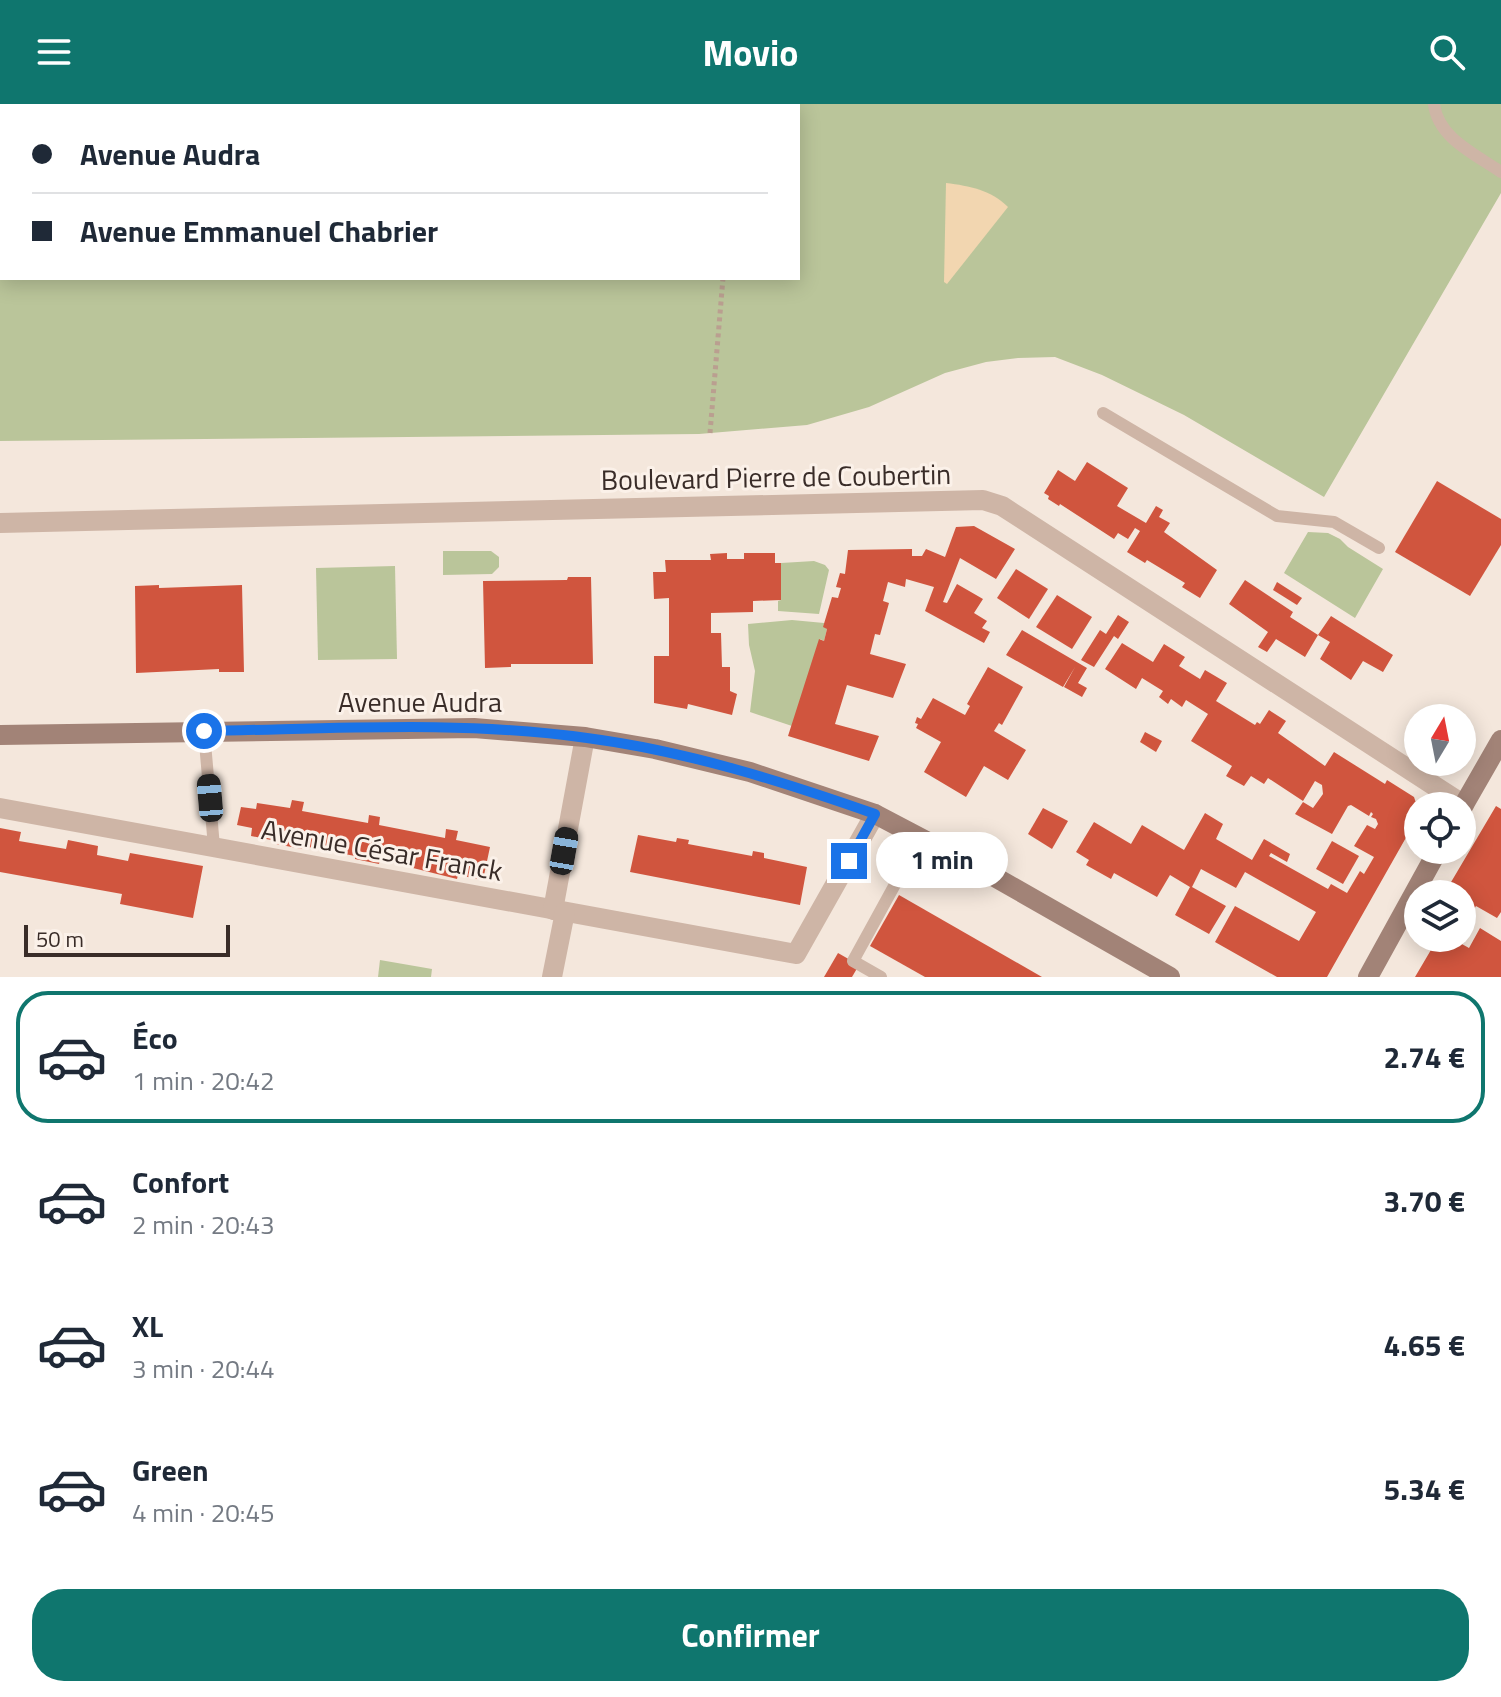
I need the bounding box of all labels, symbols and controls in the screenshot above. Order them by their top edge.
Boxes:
text: Movio [703,25,798,80]
icon: menu [32,30,76,74]
icon: search [1425,30,1469,74]
text: Avenue Audra [80,131,260,177]
text: Avenue Emmanuel Chabrier [80,208,438,254]
street label: Boulevard Pierre de Coubertin [600,452,952,501]
street label: Avenue Audra [338,680,502,723]
north arrow [1404,704,1476,776]
map controls [1404,704,1476,952]
route start [186,713,222,749]
car [196,773,224,823]
button: locate [1404,792,1476,864]
street label: Avenue César Franck [258,807,506,892]
car [548,825,580,877]
callout: 1 min [877,833,1009,889]
text: 1 min [910,840,974,879]
route end [831,843,867,879]
button: layers [1404,880,1476,952]
scale bar [24,921,230,957]
text: 50 m [36,922,84,956]
text: Éco [132,1015,178,1061]
icon: car [36,1021,108,1093]
text: 2.74 € [1384,1034,1465,1080]
text: 1 min · 20:42 [132,1061,275,1100]
text: Confort [132,1159,229,1205]
icon: car [36,1165,108,1237]
text: 3.70 € [1384,1178,1465,1224]
text: 2 min · 20:43 [132,1205,275,1244]
text: XL [132,1303,163,1349]
icon: car [36,1309,108,1381]
text: 4.65 € [1384,1322,1465,1368]
text: 3 min · 20:44 [132,1349,275,1388]
text: Green [132,1447,209,1493]
icon: car [36,1453,108,1525]
text: 5.34 € [1384,1466,1465,1512]
text: 4 min · 20:45 [132,1493,275,1532]
button: Confirmer [32,1589,1469,1681]

